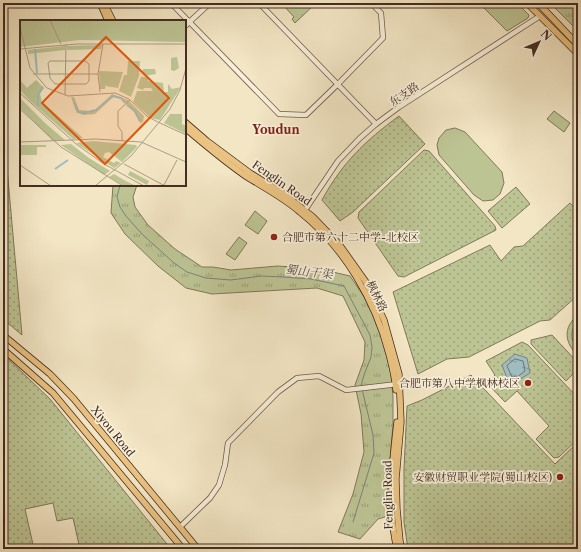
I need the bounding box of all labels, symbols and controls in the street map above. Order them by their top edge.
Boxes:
inset map [20,20,186,186]
north arrow [519,22,559,62]
text: N [538,27,555,44]
street label: 东支路 [386,79,422,109]
district label: Youdun [251,122,300,137]
street label: Fenglin Road [250,157,315,209]
place label: 合肥市第六十二中学-北校区 [282,230,419,244]
marker: 合肥市第六十二中学-北校区 [269,232,279,242]
water label: 蜀山干渠 [284,262,336,282]
street label: 枫林路 [363,278,391,314]
place label: 合肥市第八中学枫林校区 [399,376,520,390]
marker: 合肥市第八中学枫林校区 [523,378,533,388]
street label: Xiyou Road [88,402,138,459]
street label: Fenglin Road [380,460,396,530]
place label: 安徽财贸职业学院(蜀山校区) [413,470,552,484]
marker: 安徽财贸职业学院(蜀山校区) [555,472,565,482]

